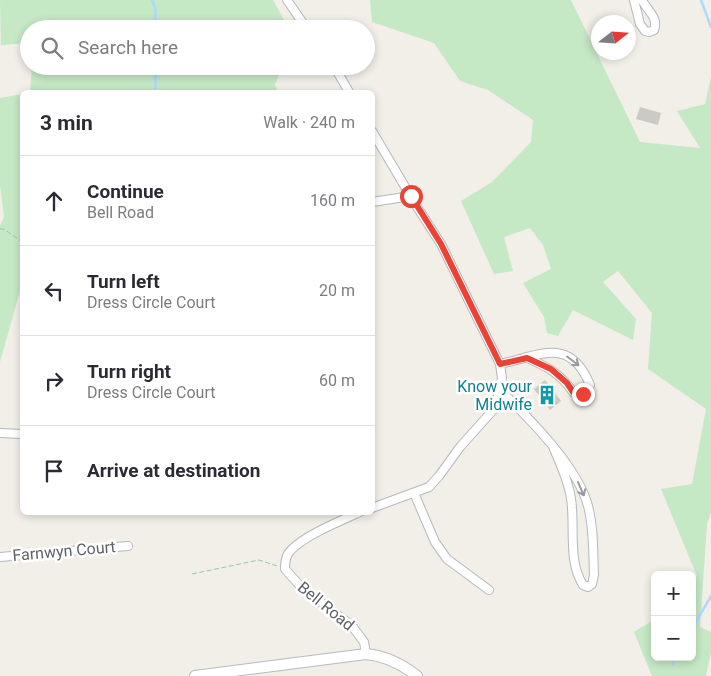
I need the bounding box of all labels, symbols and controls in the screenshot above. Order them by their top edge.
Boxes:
north arrow [591,15,636,60]
search box [20,20,375,75]
icon: search [38,34,66,62]
text: Search here [78,36,178,59]
text: 3 min [40,111,93,135]
text: Walk · 240 m [263,113,355,132]
text: Continue [87,180,164,203]
route start [400,185,423,208]
icon: ahead [40,187,68,215]
text: 160 m [310,191,355,210]
text: Bell Road [87,203,154,222]
text: Turn left [87,270,160,293]
icon: left [40,277,68,305]
text: 20 m [319,281,355,300]
text: Dress Circle Court [87,293,215,312]
one-way arrow [566,355,579,366]
text: Turn right [87,360,171,383]
icon: right [40,367,68,395]
text: 60 m [319,371,355,390]
place label: Know your Midwife [457,377,533,414]
text: Dress Circle Court [87,383,215,402]
route end [572,383,595,406]
building icon: Know your Midwife [536,384,558,406]
icon: arrive [40,457,68,485]
text: Arrive at destination [87,459,260,482]
one-way arrow [577,481,587,496]
street label: Farnwyn Court [12,537,116,565]
map controls [651,571,696,661]
button: + [651,571,696,616]
street label: Bell Road [294,578,358,634]
button: − [651,616,696,661]

